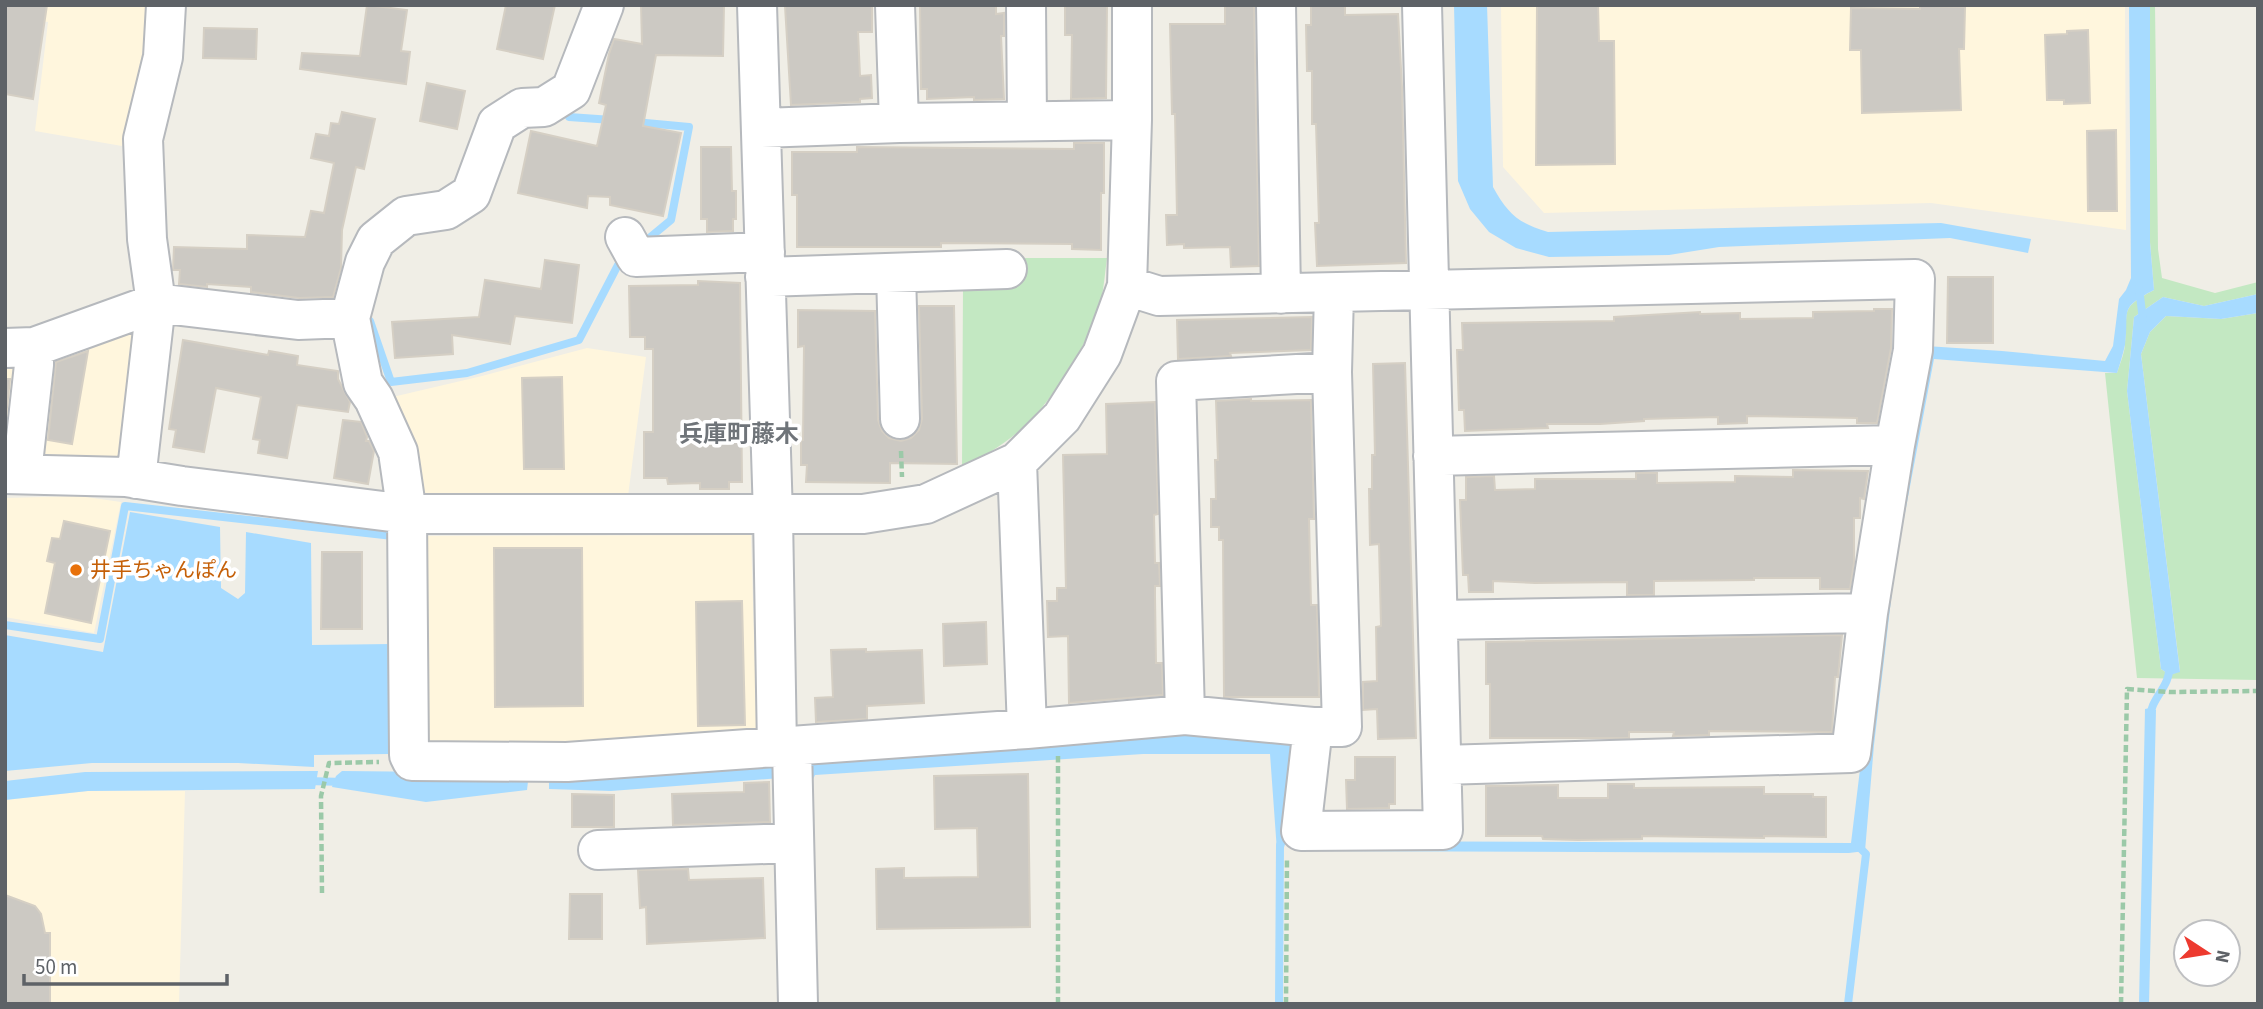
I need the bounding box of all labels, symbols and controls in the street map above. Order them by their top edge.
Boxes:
district label: 兵庫町藤木 [679,417,799,452]
place label: 井手ちゃんぽん [90,555,237,585]
marker: 井手ちゃんぽん [68,562,84,578]
north arrow [2172,918,2242,988]
scale bar [24,942,228,986]
text: N [2208,947,2237,965]
text: 50 m [35,952,77,982]

